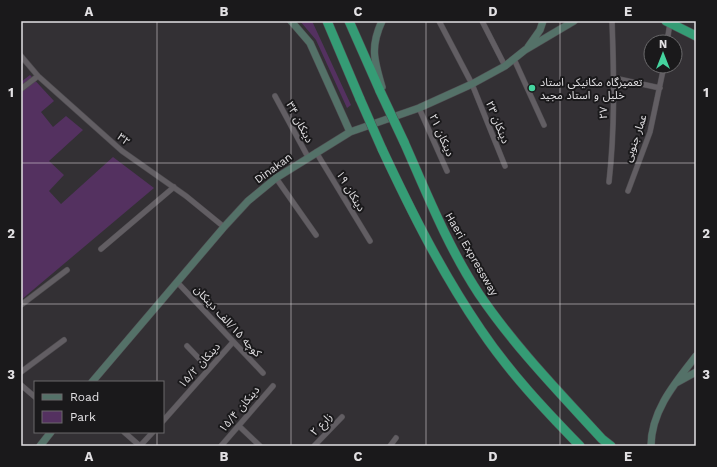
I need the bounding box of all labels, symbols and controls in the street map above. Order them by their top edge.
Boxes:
text: A [85,4,94,19]
text: B [220,4,229,19]
text: C [354,4,363,19]
text: D [488,4,498,19]
text: E [624,4,632,19]
north arrow [643,34,683,74]
text: N [659,38,667,51]
place label: تعمیرگاه مکانیکی استاد خلیل و استاد مجید [540,76,642,102]
marker: تعمیرگاه مکانیکی استاد خلیل و استاد مجید [527,83,537,93]
text: 1 [8,85,14,100]
text: 1 [703,85,709,100]
street label: ۳۴ دینکان [283,99,316,145]
street label: ۲۳ دینکان [483,99,512,145]
street label: ۲۷ [597,106,610,119]
street label: ۲۱ دینکان [426,112,457,158]
street label: عمار جنوبی [621,112,650,164]
street label: ۳۲ [115,130,133,148]
street label: Dinakan [252,151,295,186]
street label: ۱۹ دینکان [333,169,368,214]
street label: Haeri Expressway [442,210,501,299]
text: 2 [7,226,15,241]
text: 2 [702,226,710,241]
street label: کوچه ۱۵/الف دینکان [191,283,264,361]
street label: ۱۵/۲ دینکان [176,340,223,391]
text: 3 [7,367,15,382]
text: 3 [702,367,710,382]
legend [34,381,164,433]
street label: ۱۵/۴ دینکان [216,384,262,435]
text: Road [70,390,99,404]
text: Park [70,410,96,424]
street label: ۲ زارع [308,410,336,439]
text: A [85,449,94,464]
text: B [220,449,229,464]
text: C [354,449,363,464]
text: D [488,449,498,464]
text: E [624,449,632,464]

